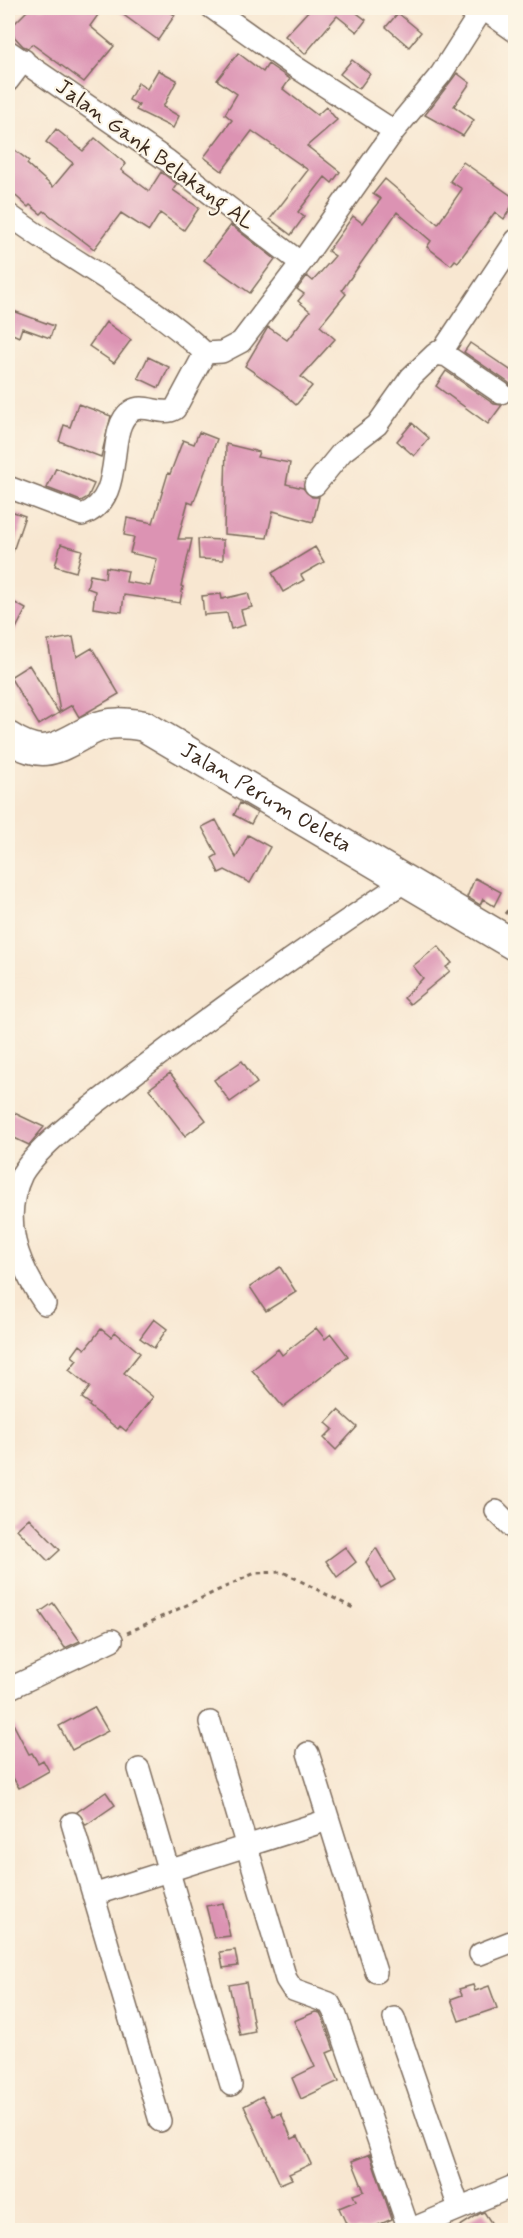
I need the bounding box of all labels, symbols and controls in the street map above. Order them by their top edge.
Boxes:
street label: Jalan Gank Belakang AL [48,73,260,239]
street label: Jalan Perum Oeleta [175,737,357,860]

